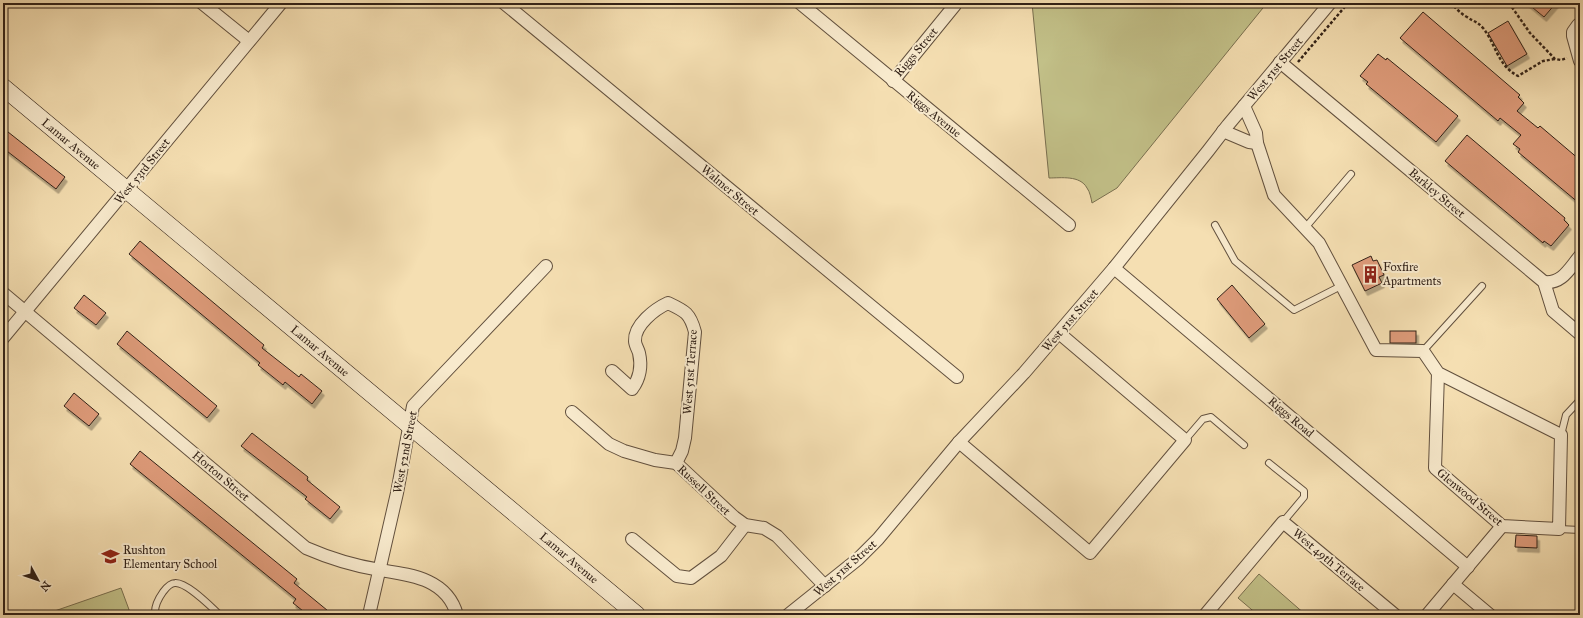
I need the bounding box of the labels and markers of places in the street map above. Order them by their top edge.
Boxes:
place label: Foxfire Apartments [1382,260,1441,288]
building icon: Foxfire Apartments [1360,264,1380,284]
place label: Rushton Elementary School [123,543,218,571]
school or university icon: Rushton Elementary School [100,547,120,567]

